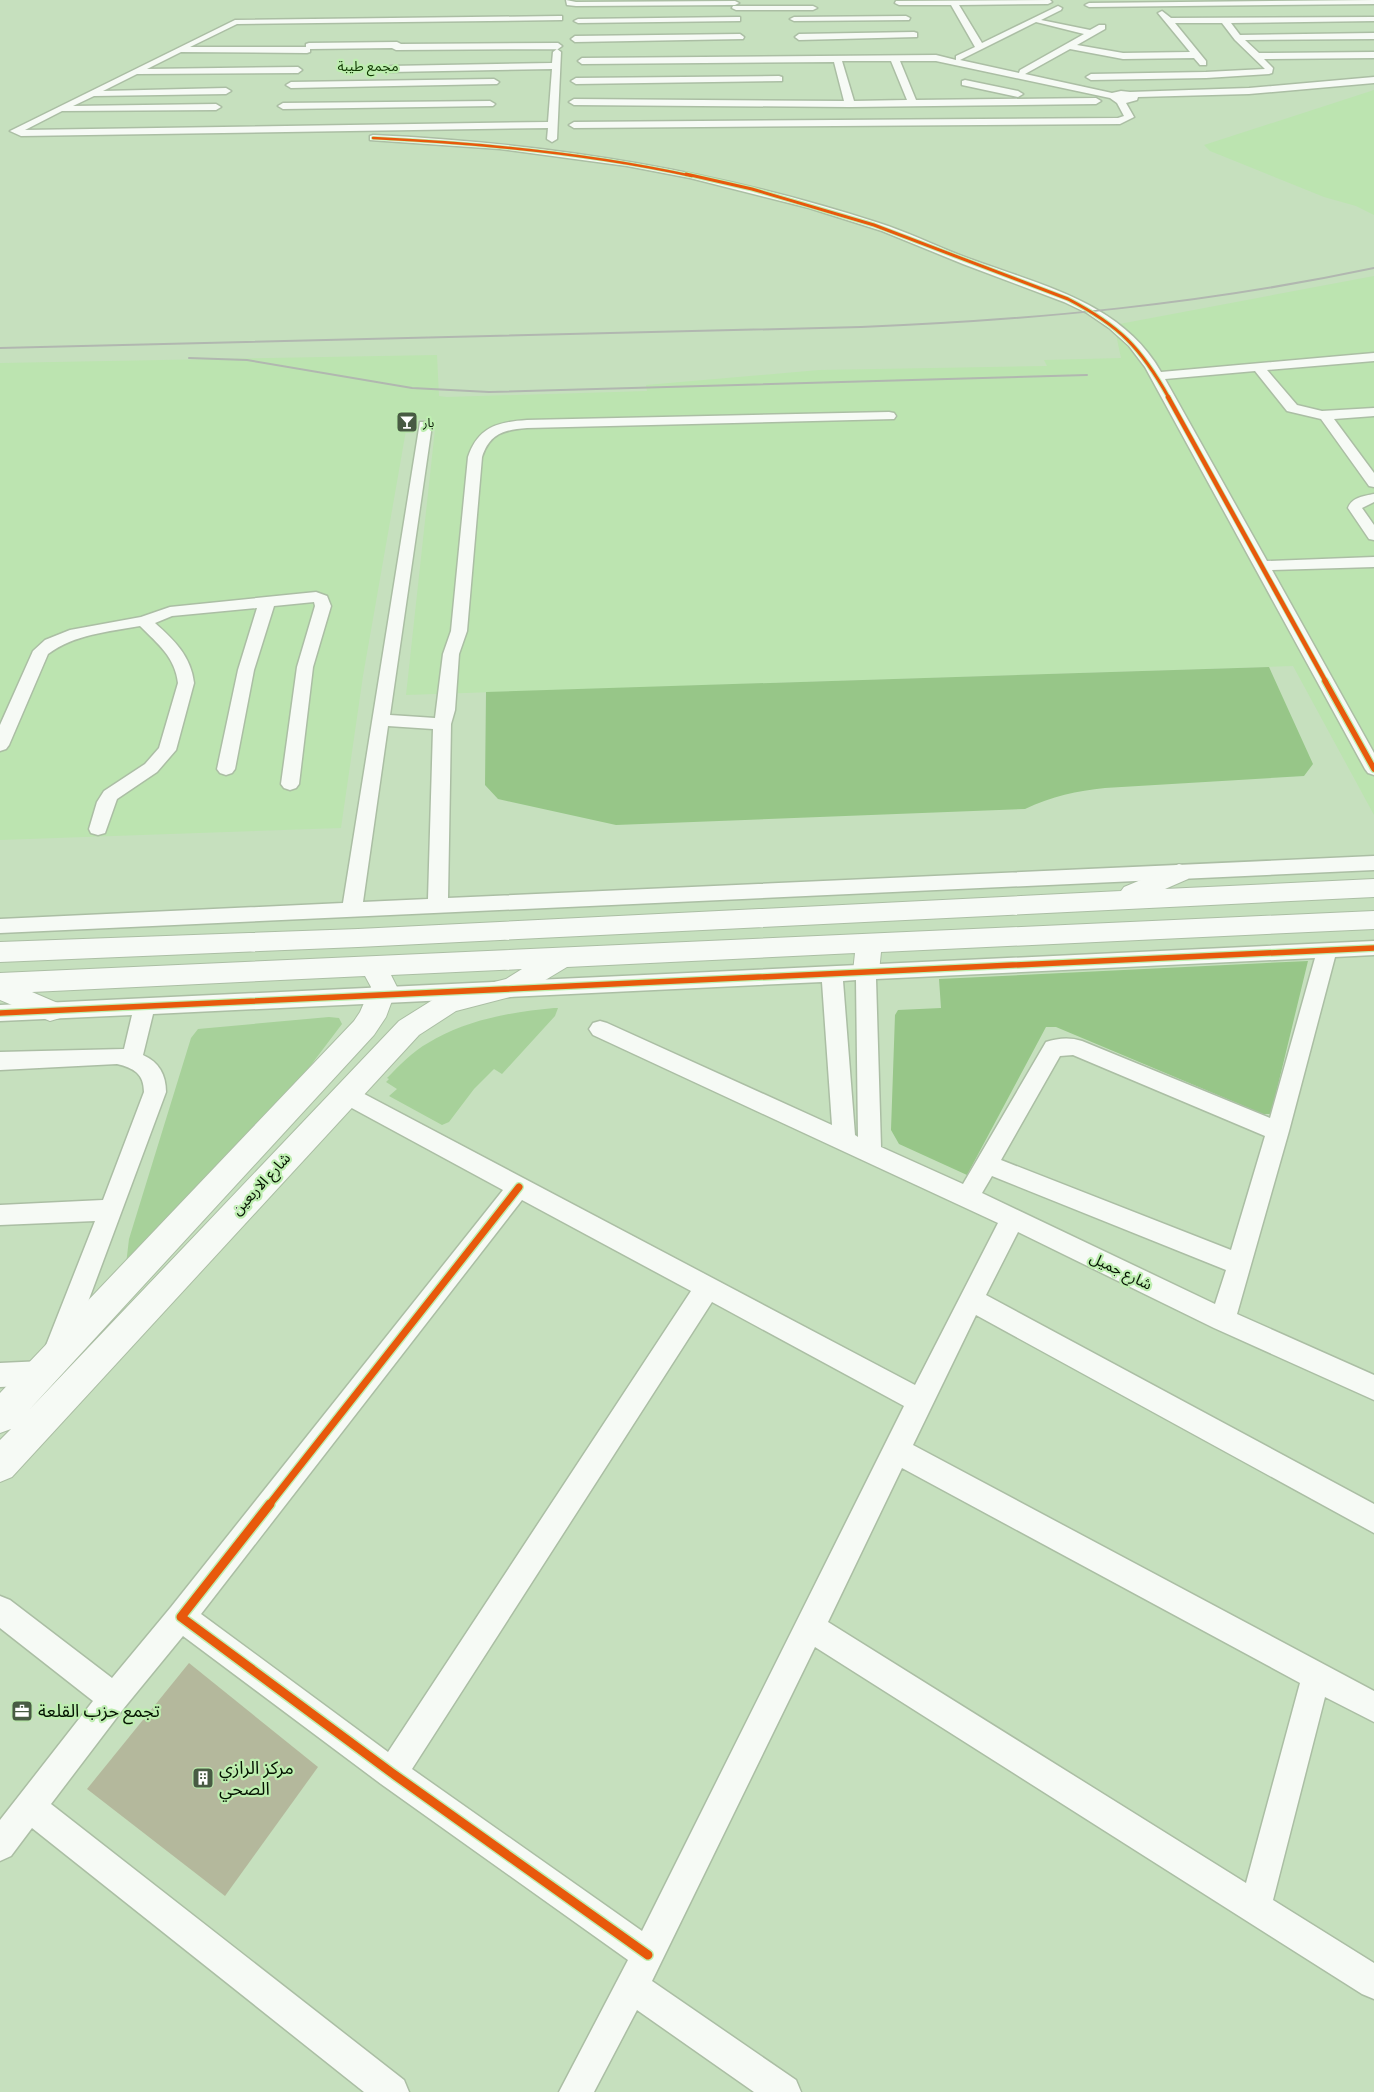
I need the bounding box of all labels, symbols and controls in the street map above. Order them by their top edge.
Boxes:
district label: مجمع طيبة [337,57,399,77]
bar icon: بار [395,410,419,434]
place label: بار [422,415,434,430]
street label: شارع الاربعين [228,1149,297,1221]
street label: شارع جميل [1086,1248,1155,1296]
office icon: تجمع حزب القلعة [10,1699,34,1723]
place label: تجمع حزب القلعة [38,1700,160,1725]
place label: مركز الرازي الصحي [219,1757,294,1802]
building icon: مركز الرازي الصحي [191,1766,215,1790]

